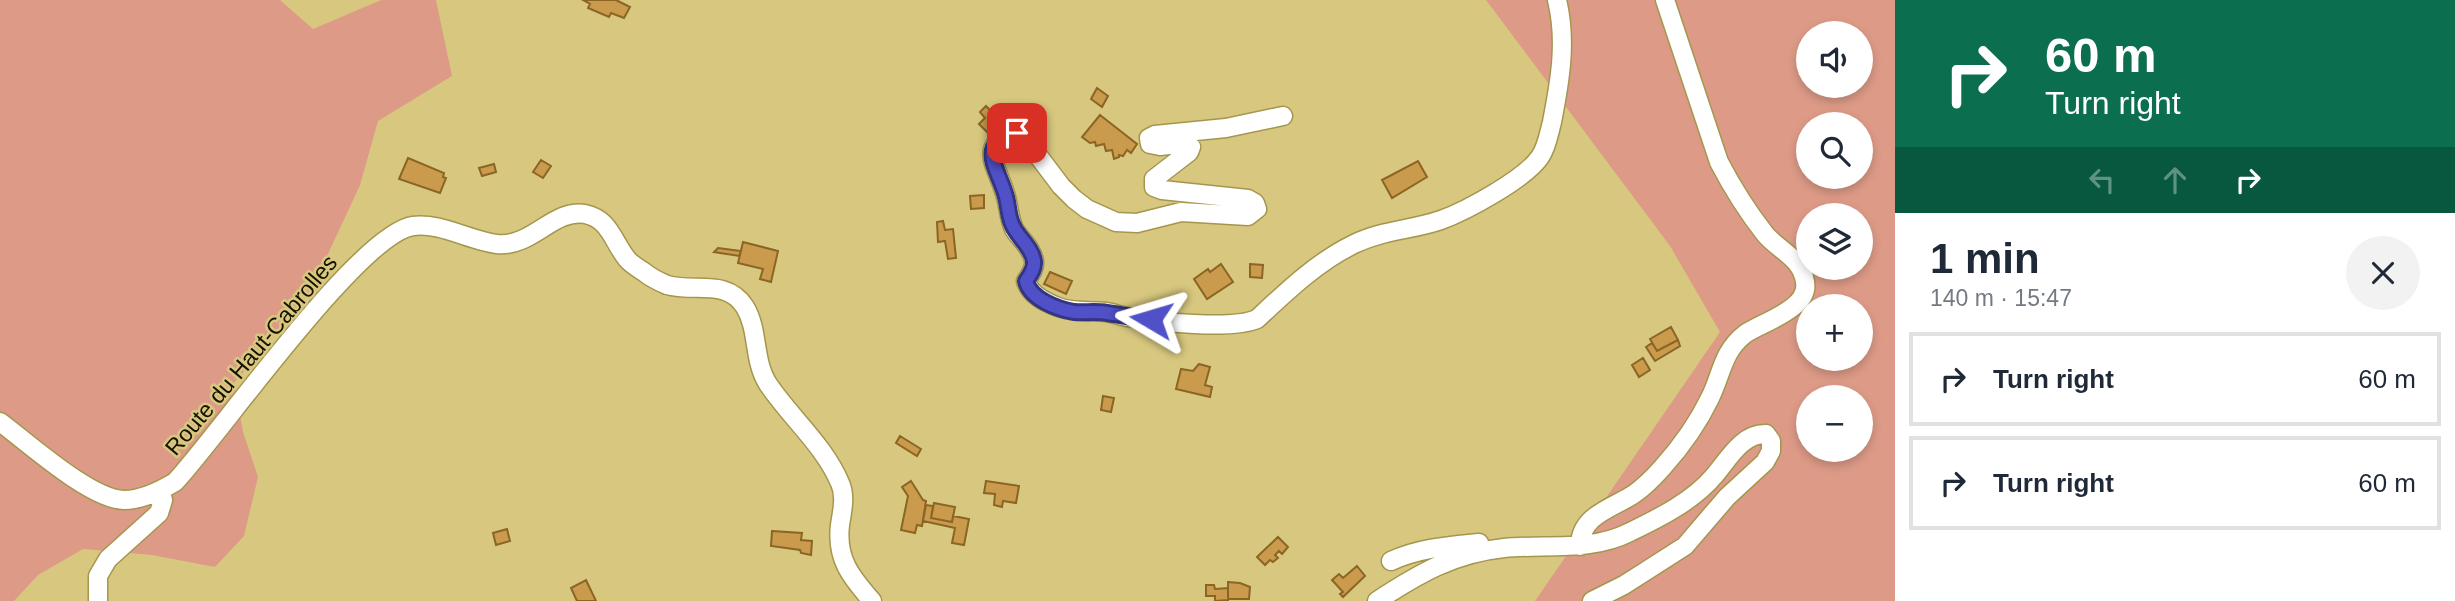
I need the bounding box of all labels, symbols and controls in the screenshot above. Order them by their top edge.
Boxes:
map controls [1796,21,1873,462]
button: sound [1796,21,1873,98]
icon: right [1930,28,2021,119]
text: 60 m [2045,28,2157,82]
text: Turn right [2045,85,2181,121]
pin [987,103,1047,163]
button: search [1796,112,1873,189]
icon: arrive [998,114,1036,152]
icon: left [2083,161,2121,199]
icon: ahead [2156,161,2194,199]
icon: right [2229,161,2267,199]
button: layers [1796,203,1873,280]
text: 1 min [1930,235,2040,282]
button: close [2346,236,2420,310]
street label: Route du Haut-Cabrolles [160,250,342,460]
position arrow [1114,282,1188,356]
text: 140 m · 15:47 [1930,285,2072,311]
button: + [1796,294,1873,371]
icon: right [1934,360,1972,398]
text: Turn right [1993,364,2114,394]
text: 60 m [2358,364,2416,394]
button: − [1796,385,1873,462]
icon: right [1934,464,1972,502]
text: Turn right [1993,468,2114,498]
text: 60 m [2358,468,2416,498]

